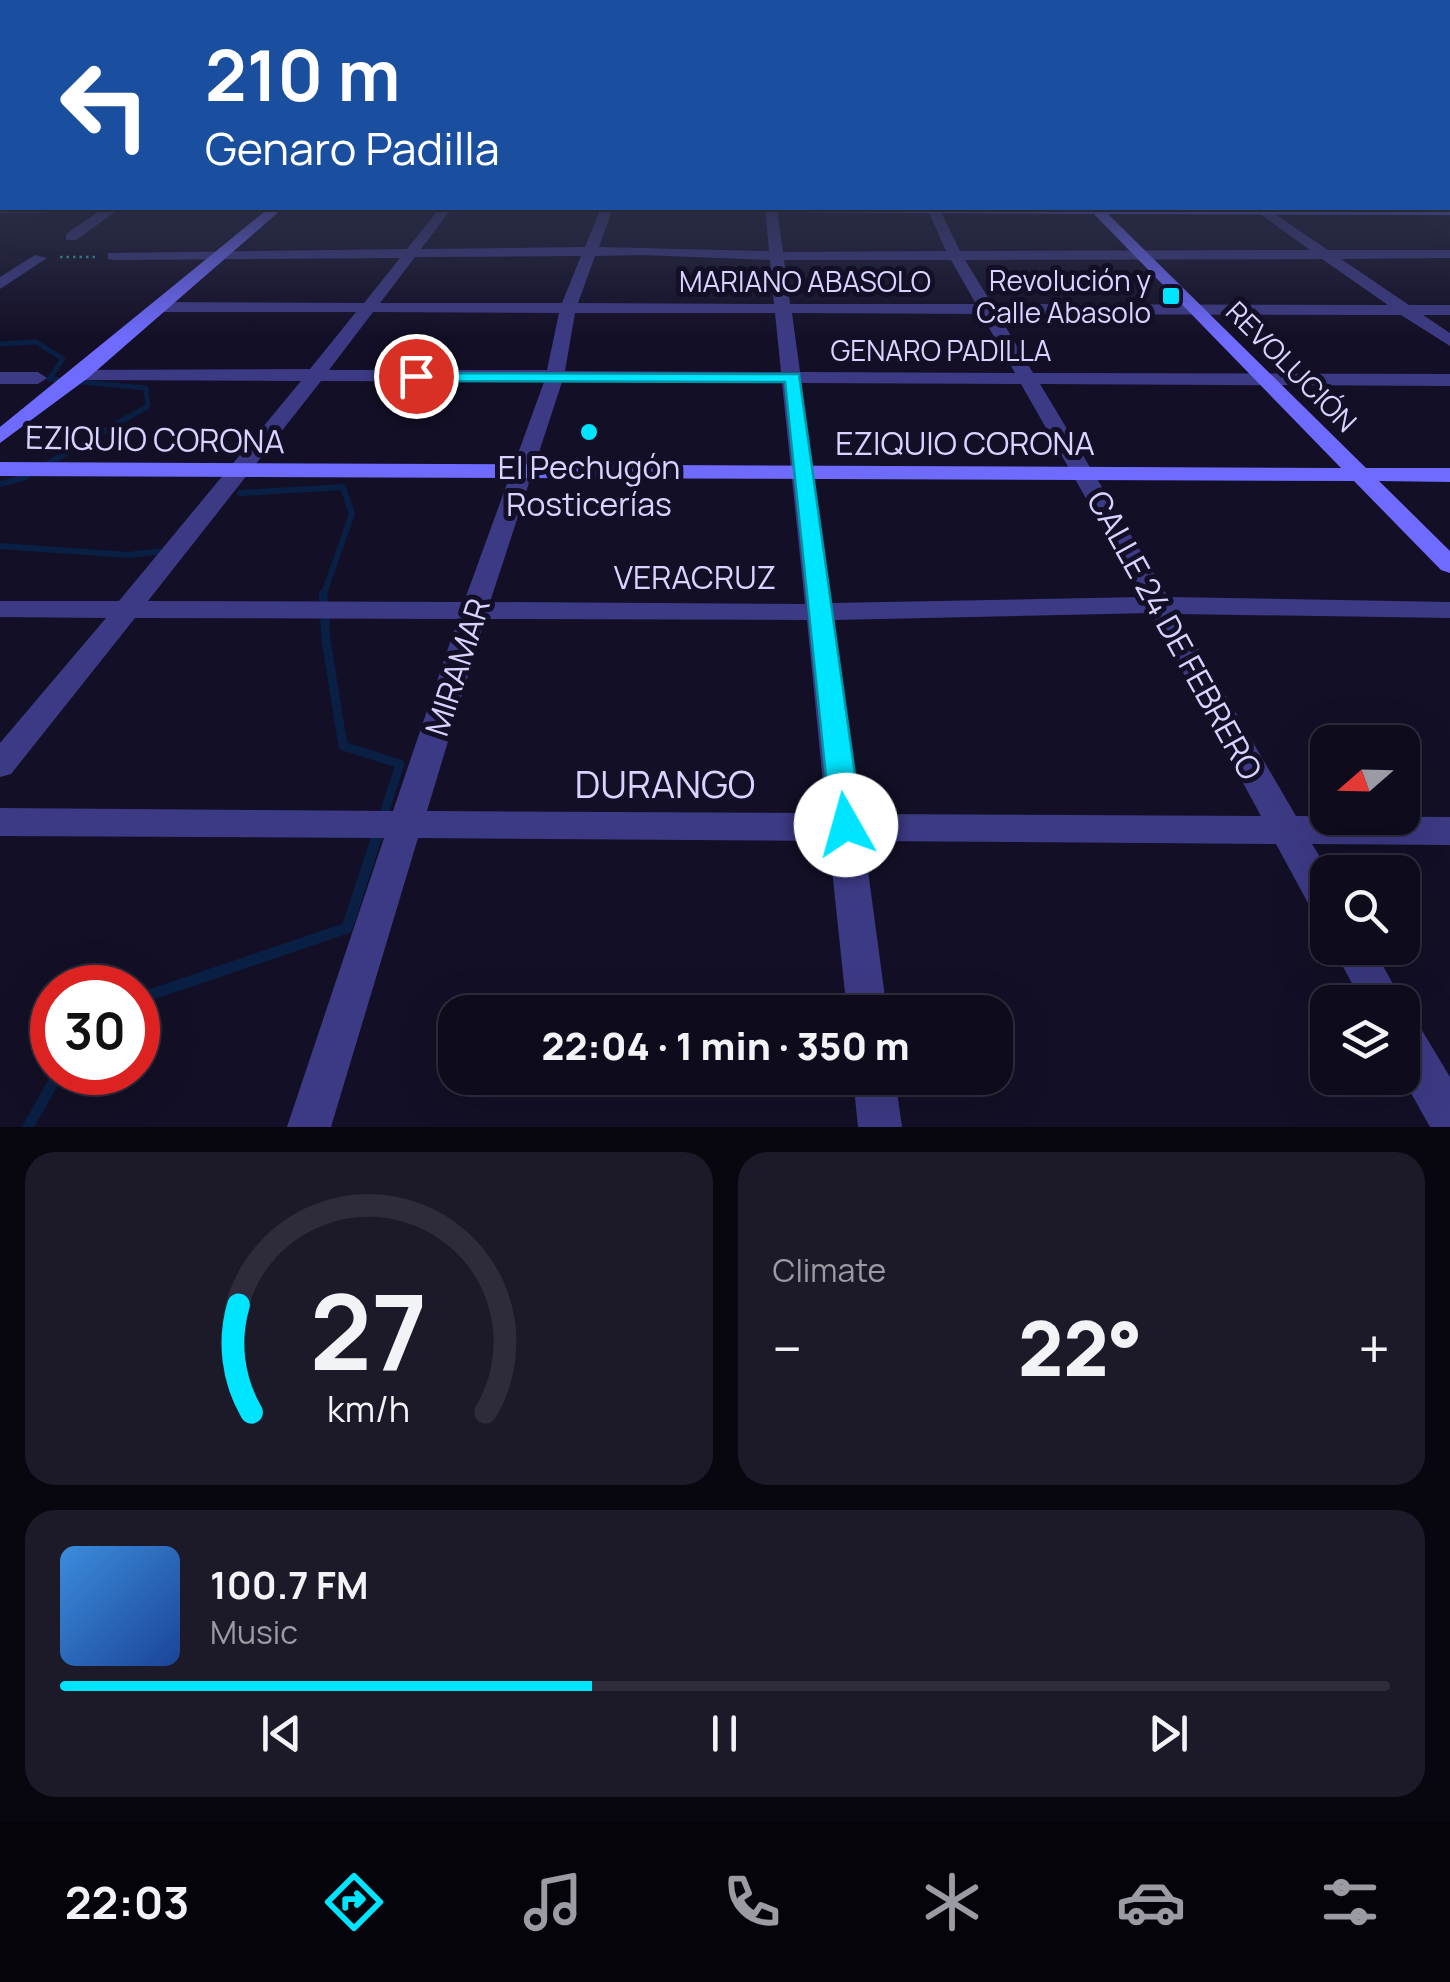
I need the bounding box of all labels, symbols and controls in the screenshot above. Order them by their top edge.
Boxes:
text: 210 m [205,26,400,122]
icon: left [40,40,170,170]
text: Genaro Padilla [205,117,500,179]
place label: Revolución y Calle Abasolo [976,261,1151,331]
street label: MARIANO ABASOLO [679,262,931,300]
marker: Revolución y Calle Abasolo [1160,285,1182,307]
street label: REVOLUCIÓN [1218,292,1366,440]
street label: GENARO PADILLA [830,331,1052,369]
pin [374,334,459,419]
icon: arrive [389,349,444,404]
street label: EZIQUIO CORONA [25,415,285,463]
marker: El Pechugón Rosticerías [578,421,600,443]
street label: EZIQUIO CORONA [835,421,1095,465]
place label: El Pechugón Rosticerías [498,445,680,526]
street label: CALLE 24 DE FEBRERO [1077,482,1273,788]
street label: VERACRUZ [614,555,776,599]
street label: MIRAMAR [414,593,500,741]
north arrow [1310,725,1420,835]
map controls [1310,725,1420,1095]
street label: DURANGO [575,757,755,809]
position arrow [794,773,898,877]
button: search [1310,855,1420,965]
speed limit sign: 30 [30,965,160,1095]
button: layers [1310,985,1420,1095]
text: 22:04 · 1 min · 350 m [541,1019,910,1071]
text: Climate [773,1248,886,1292]
text: 27 [310,1259,427,1401]
text: 22° [1018,1296,1142,1399]
text: − [773,1310,802,1386]
text: + [1358,1310,1390,1386]
text: km/h [327,1384,410,1433]
text: 100.7 FM [210,1558,368,1610]
text: Music [210,1610,298,1654]
icon: previous [254,1706,309,1761]
icon: pause [697,1706,752,1761]
icon: next [1141,1706,1196,1761]
icon: directions [319,1867,389,1937]
icon: music [518,1867,588,1937]
icon: phone [717,1867,787,1937]
icon: climate [917,1867,987,1937]
icon: car [1116,1867,1186,1937]
icon: filters [1315,1867,1385,1937]
text: 22:03 [65,1871,189,1933]

